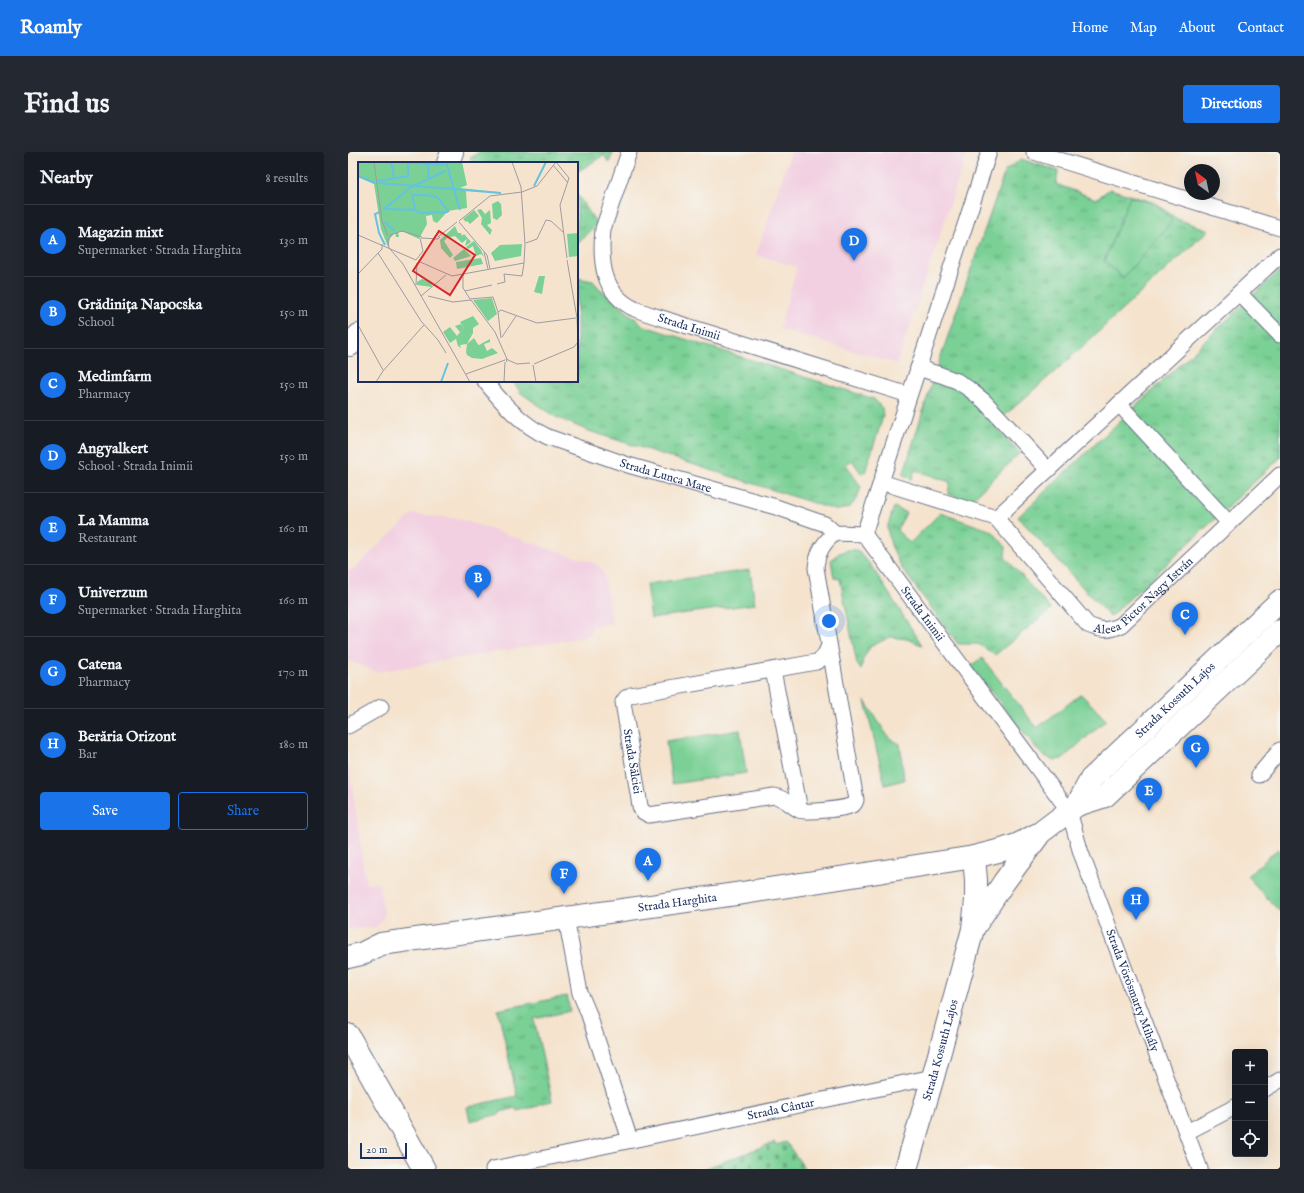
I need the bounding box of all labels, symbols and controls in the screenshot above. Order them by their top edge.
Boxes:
text: Roamly [20,16,82,40]
text: Home [1072,19,1108,37]
text: Map [1130,19,1157,37]
text: About [1179,19,1215,37]
text: Contact [1237,19,1284,37]
button: Directions [1183,85,1280,123]
text: Find us [24,87,110,122]
inset map [358,162,578,382]
north arrow [1184,164,1220,200]
text: Nearby [40,168,93,189]
text: 8 results [265,170,308,187]
text: Magazin mixt [78,223,163,242]
pin: D [841,228,867,261]
text: A [49,232,57,249]
text: 130 m [279,232,308,249]
text: Supermarket · Strada Harghita [78,242,241,259]
text: Grădiniţa Napocska [78,295,202,314]
text: B [49,304,57,321]
text: 150 m [279,304,308,321]
street label: Strada Inimii [656,310,722,343]
text: School [78,314,115,331]
text: Medimfarm [78,367,151,386]
text: C [48,376,58,393]
text: 150 m [279,376,308,393]
text: Pharmacy [78,386,130,403]
text: Angyalkert [78,439,148,458]
text: D [48,448,58,465]
text: 150 m [279,448,308,465]
street label: Strada Lunca Mare [618,455,714,496]
text: School · Strada Inimii [78,458,193,475]
text: La Mamma [78,511,149,530]
text: E [48,520,58,537]
text: 160 m [278,520,308,537]
text: Restaurant [78,530,137,547]
street label: Aleea Pictor Nagy István [1091,553,1196,637]
pin: B [465,565,491,598]
text: Univerzum [78,583,148,602]
street label: Strada Inimii [898,583,948,644]
text: F [49,592,57,609]
text: 160 m [278,592,308,609]
text: Supermarket · Strada Harghita [78,602,241,619]
pin: C [1172,602,1198,635]
your location [819,611,839,631]
text: Catena [78,655,122,674]
street label: Strada Kossuth Lajos [1132,659,1218,741]
text: G [48,664,58,681]
text: 170 m [278,664,308,681]
text: Pharmacy [78,674,130,691]
text: Berăria Orizont [78,727,176,746]
street label: Strada Sălciei [620,728,645,795]
pin: G [1183,735,1209,768]
text: H [47,736,59,753]
text: 180 m [279,736,308,753]
text: Bar [78,746,97,763]
pin: E [1136,778,1162,811]
button: Save [40,792,170,830]
button: Share [178,792,308,830]
pin: A [635,848,661,881]
pin: F [551,861,577,894]
pin: H [1123,887,1149,920]
street label: Strada Harghita [637,889,719,915]
street label: Strada Vörösmarty Mihály [1103,927,1163,1054]
street label: Strada Kossuth Lajos [919,998,961,1102]
map controls [1232,1049,1268,1157]
button: + [1232,1049,1268,1085]
button: − [1232,1085,1268,1121]
street label: Strada Cântar [746,1094,816,1123]
button: locate [1232,1121,1268,1157]
scale bar [360,1141,407,1160]
text: 20 m [366,1143,387,1157]

